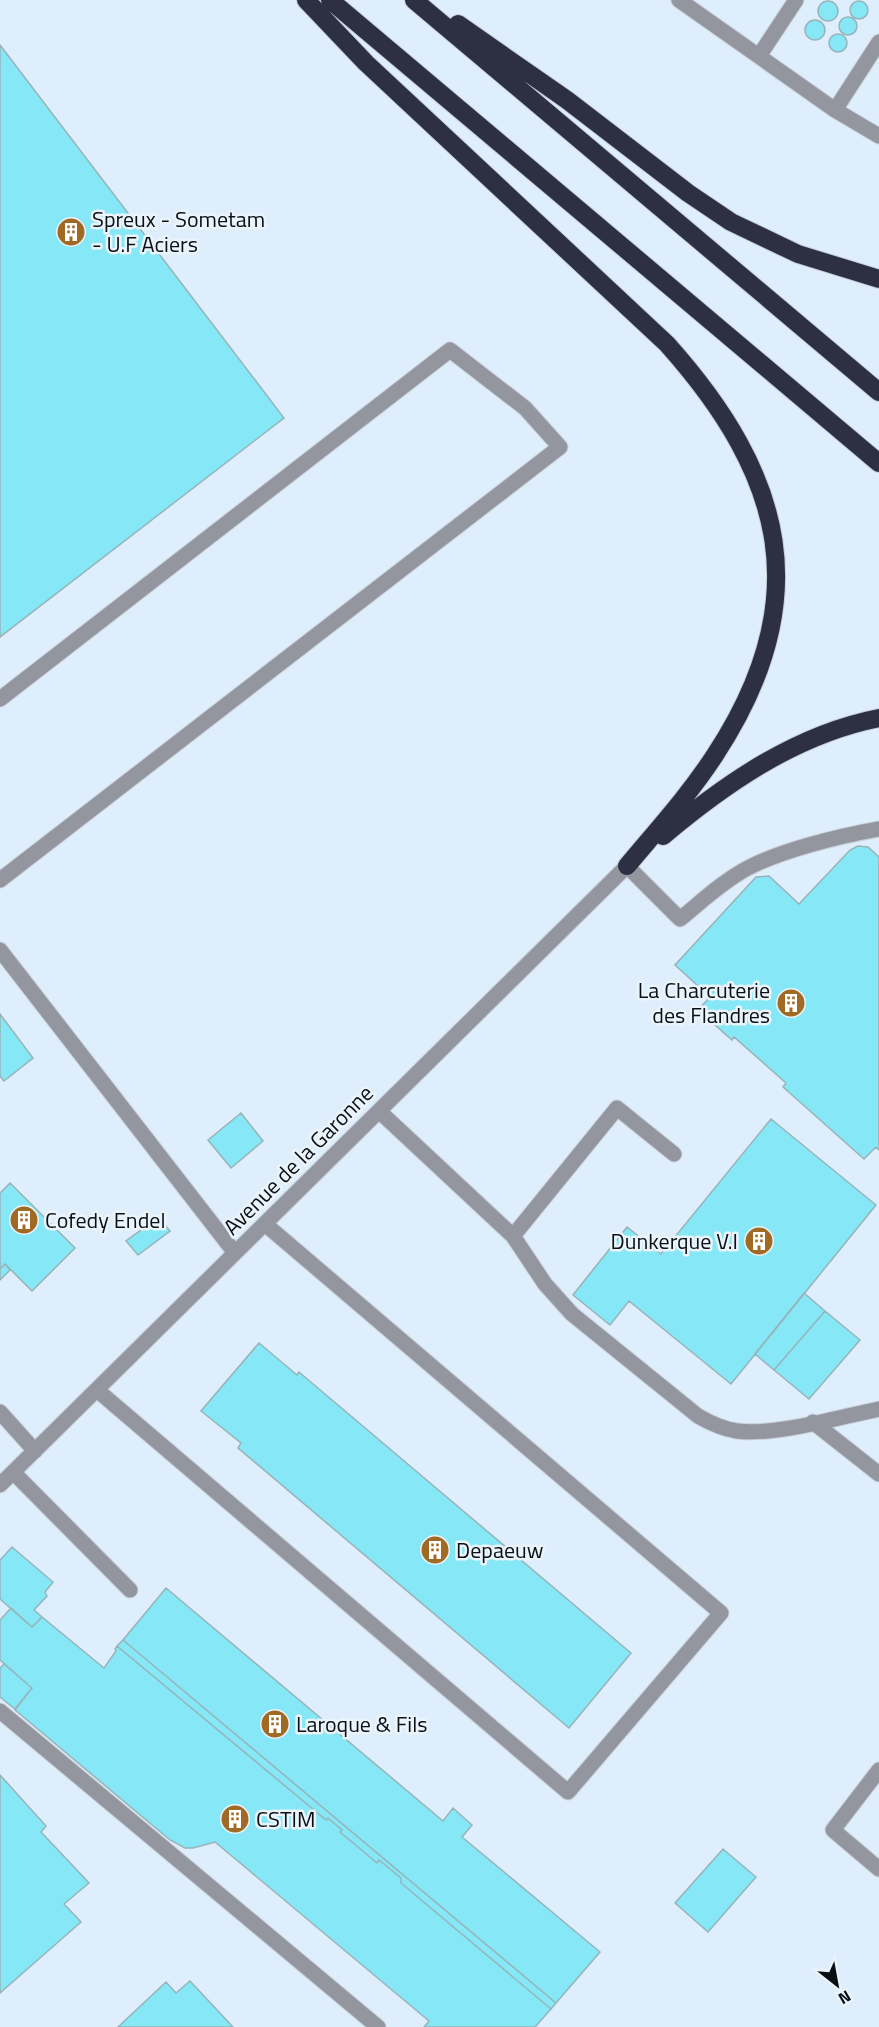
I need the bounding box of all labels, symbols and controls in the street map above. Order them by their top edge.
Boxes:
place label: Spreux - Sometam - U.F Aciers [92,202,265,261]
building icon: Spreux - Sometam - U.F Aciers [55,216,87,248]
place label: La Charcuterie des Flandres [638,973,770,1032]
building icon: La Charcuterie des Flandres [775,987,807,1019]
street label: Avenue de la Garonne [215,1077,381,1243]
place label: Cofedy Endel [45,1203,165,1237]
building icon: Cofedy Endel [8,1204,40,1236]
place label: Dunkerque V.I [611,1224,738,1258]
building icon: Dunkerque V.I [743,1225,775,1257]
place label: Depaeuw [456,1533,544,1567]
building icon: Depaeuw [419,1534,451,1566]
place label: Laroque & Fils [296,1707,427,1741]
building icon: Laroque & Fils [259,1708,291,1740]
place label: CSTIM [256,1802,315,1836]
building icon: CSTIM [219,1803,251,1835]
north arrow [807,1955,867,2015]
text: N [834,1985,856,2011]

